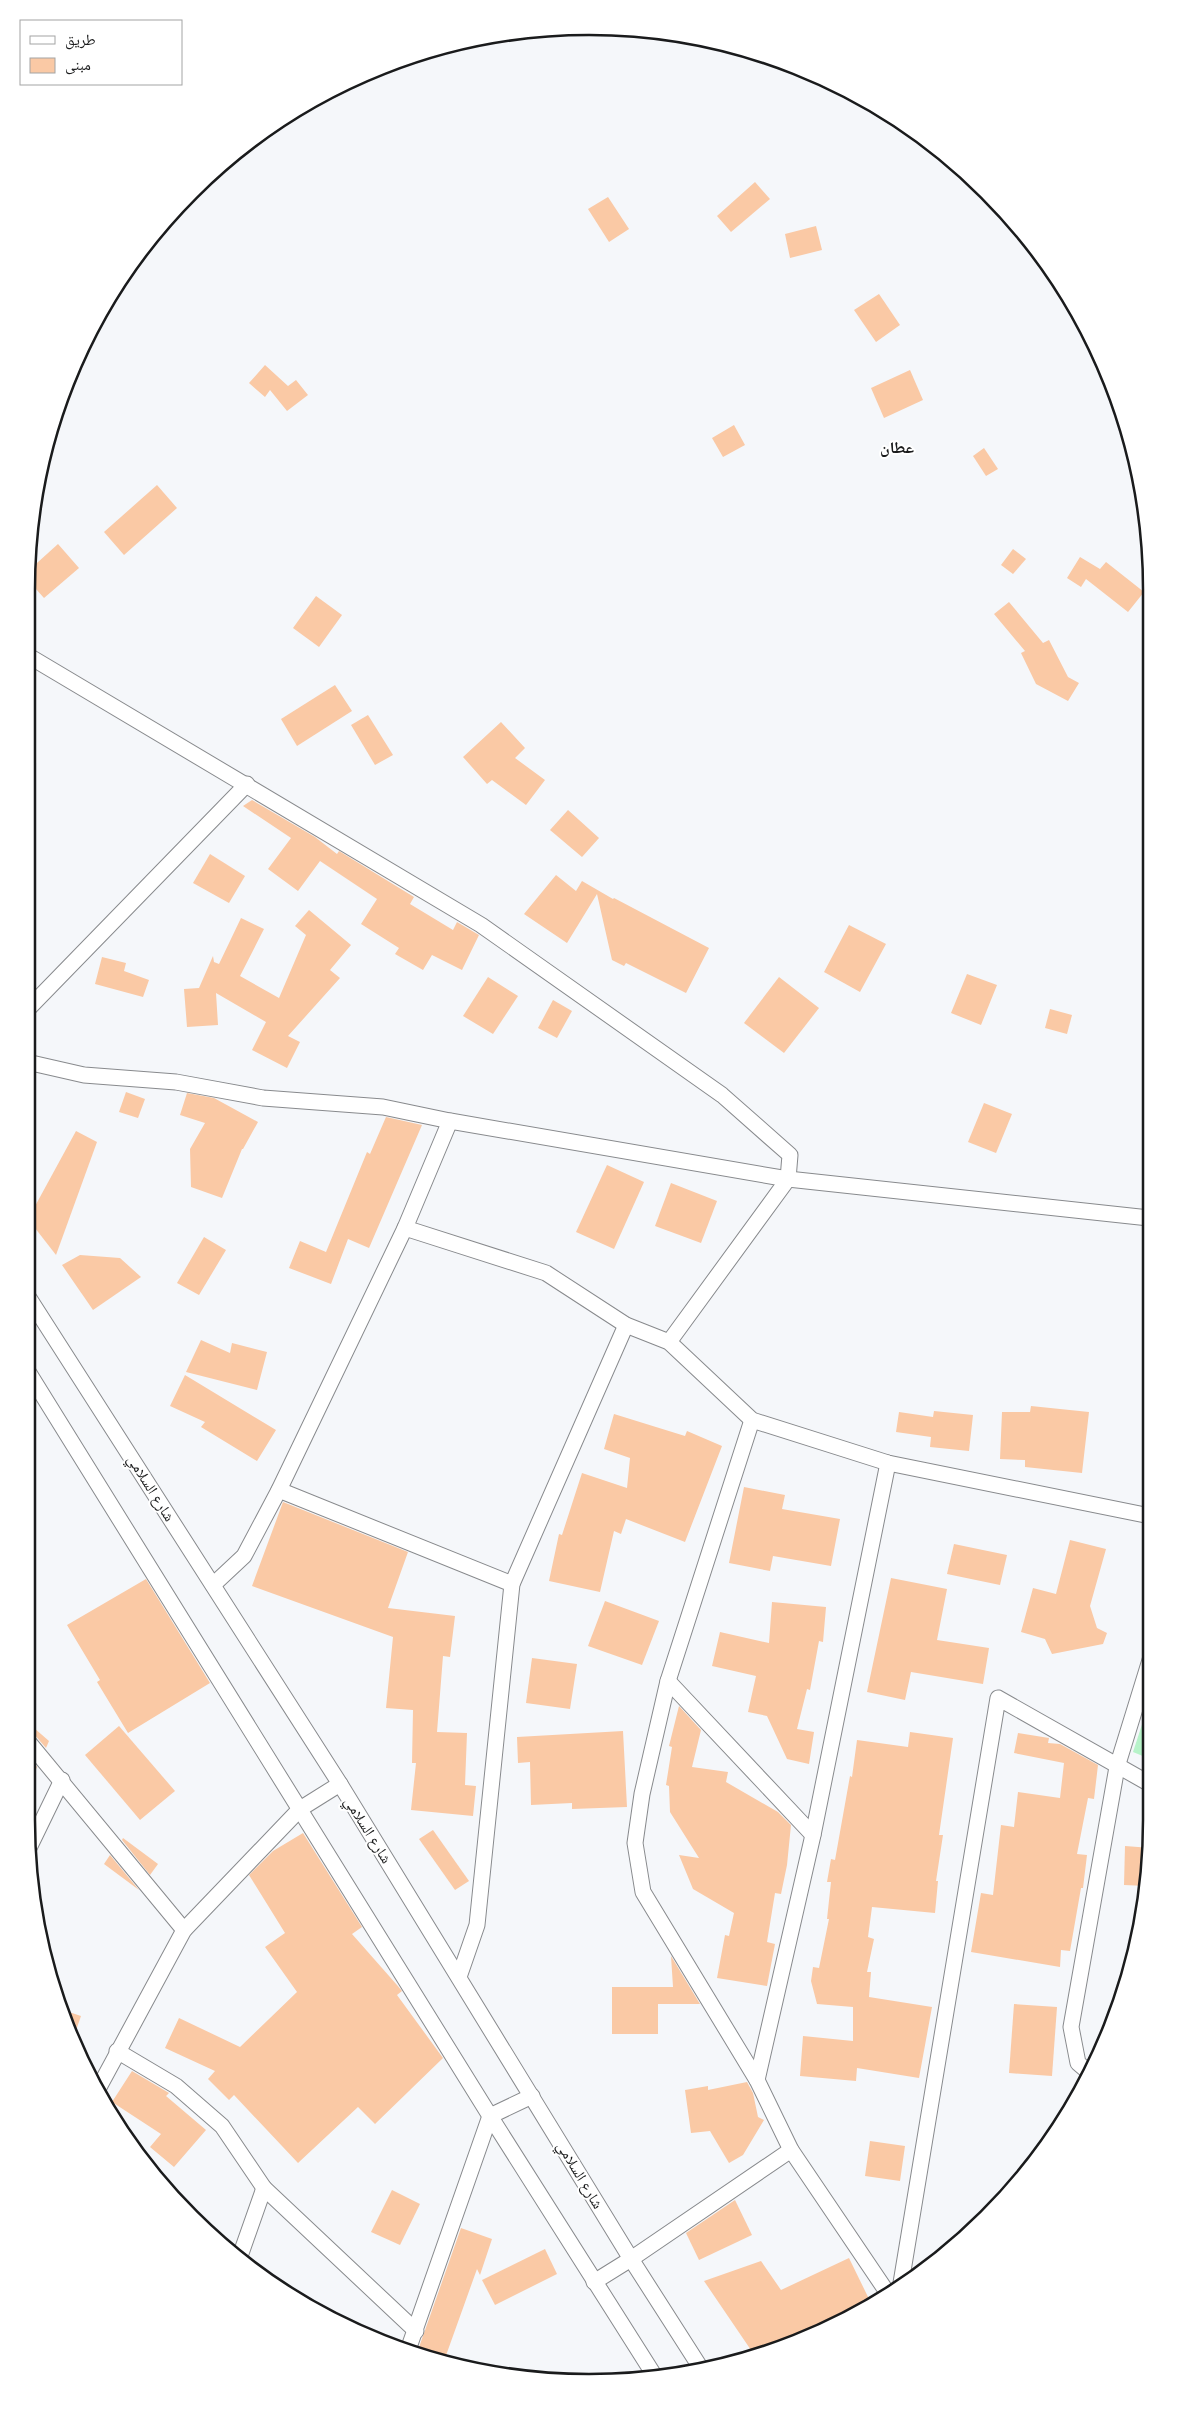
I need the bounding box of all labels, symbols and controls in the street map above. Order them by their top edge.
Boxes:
legend [20,20,182,85]
text: طريق [65,31,96,50]
text: مبنى [65,56,91,75]
district label: عطان [880,438,914,457]
street label: شارع السلامي [121,1451,179,1526]
street label: شارع السلامي [338,1793,396,1868]
street label: شارع السلامي [550,2138,607,2214]

